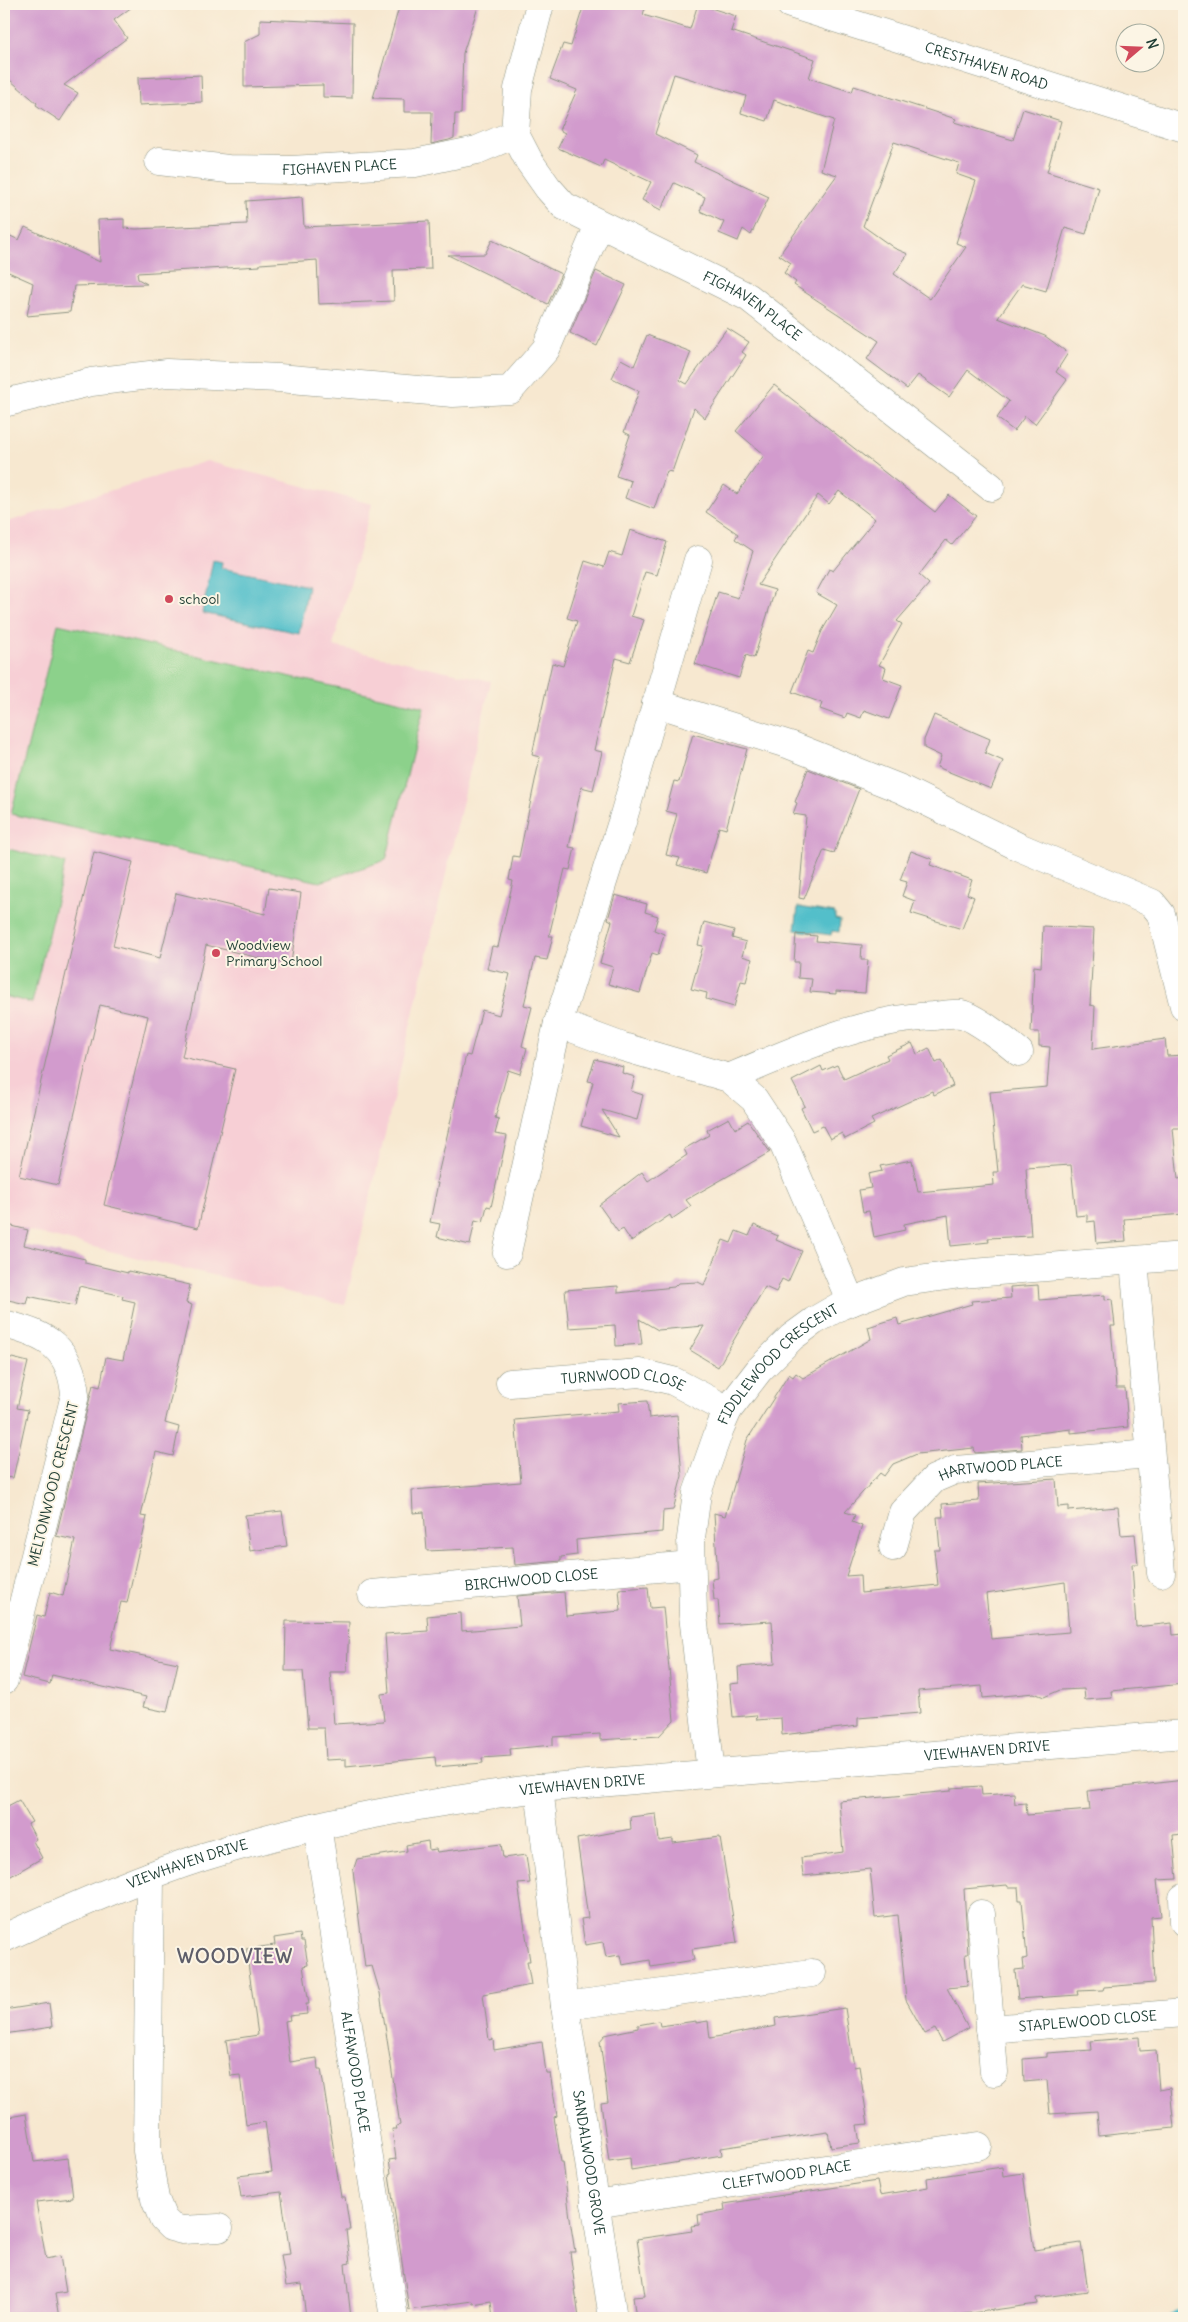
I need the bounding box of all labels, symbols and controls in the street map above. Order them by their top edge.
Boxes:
north arrow [1116,22,1166,72]
text: N [1142,36,1162,51]
street label: CRESTHAVEN ROAD [922,38,1051,94]
street label: FIGHAVEN PLACE [282,155,397,179]
street label: FIGHAVEN PLACE [700,267,805,345]
place label: school [179,590,219,608]
marker: school [163,593,175,605]
place label: Woodview Primary School [226,936,322,970]
marker: Woodview Primary School [210,947,222,959]
street label: FIDDLEWOOD CRESCENT [714,1300,841,1427]
street label: TURNWOOD CLOSE [560,1364,689,1395]
street label: MELTONWOOD CRESCENT [24,1400,82,1568]
street label: HARTWOOD PLACE [936,1452,1063,1485]
street label: BIRCHWOOD CLOSE [464,1564,599,1595]
street label: VIEWHAVEN DRIVE [923,1736,1051,1765]
street label: VIEWHAVEN DRIVE [518,1770,646,1800]
street label: VIEWHAVEN DRIVE [124,1835,250,1893]
district label: WOODVIEW [177,1944,293,1968]
street label: STAPLEWOOD CLOSE [1018,2006,1158,2036]
street label: ALFAWOOD PLACE [337,2010,374,2134]
street label: SANDALWOOD GROVE [569,2089,609,2236]
street label: CLEFTWOOD PLACE [721,2156,853,2194]

